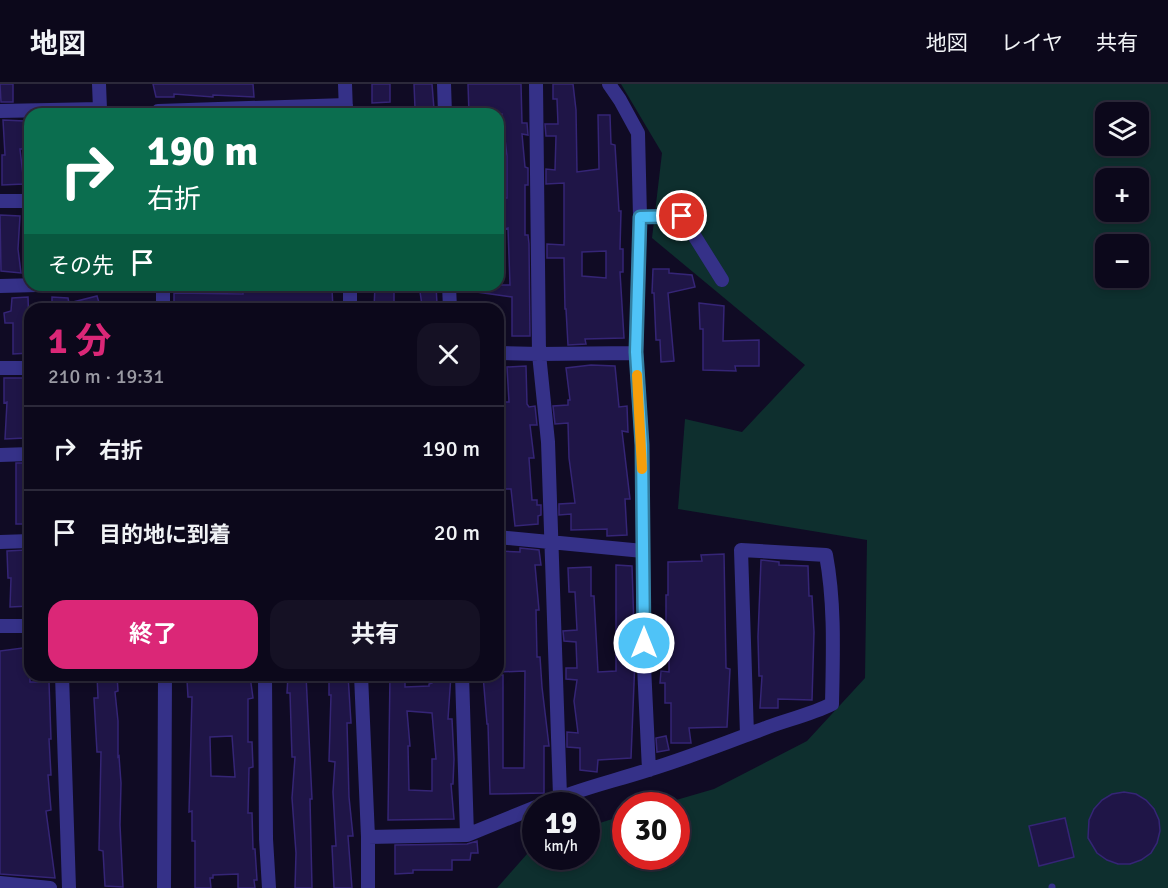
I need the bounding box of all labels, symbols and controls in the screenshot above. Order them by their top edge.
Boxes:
text: 地図 [30,27,86,61]
text: 地図 [926,30,968,56]
text: レイヤ [1001,30,1063,56]
text: 共有 [1096,30,1138,56]
map controls [1095,102,1149,288]
button: layers [1095,102,1149,156]
text: 190 m [147,126,258,177]
icon: right [48,132,126,210]
button: + [1095,168,1149,222]
text: 右折 [147,183,201,216]
pin [656,190,707,241]
icon: arrive [665,199,698,232]
button: − [1095,234,1149,288]
icon: arrive [126,246,159,279]
text: その先 [48,252,114,279]
text: 1 分 [48,319,111,364]
button: close [417,323,480,386]
text: 210 m · 19:31 [48,364,164,389]
icon: right [48,432,81,465]
text: 190 m [422,435,480,462]
text: 右折 [99,437,143,464]
icon: arrive [48,516,81,549]
text: 20 m [434,519,480,546]
text: 目的地に到着 [99,521,231,548]
button: 終了 [48,600,258,669]
button: 共有 [270,600,480,669]
position arrow [612,611,676,675]
speed limit sign: 30 [612,792,690,870]
text: 19 [545,805,577,842]
text: km/h [544,837,578,855]

